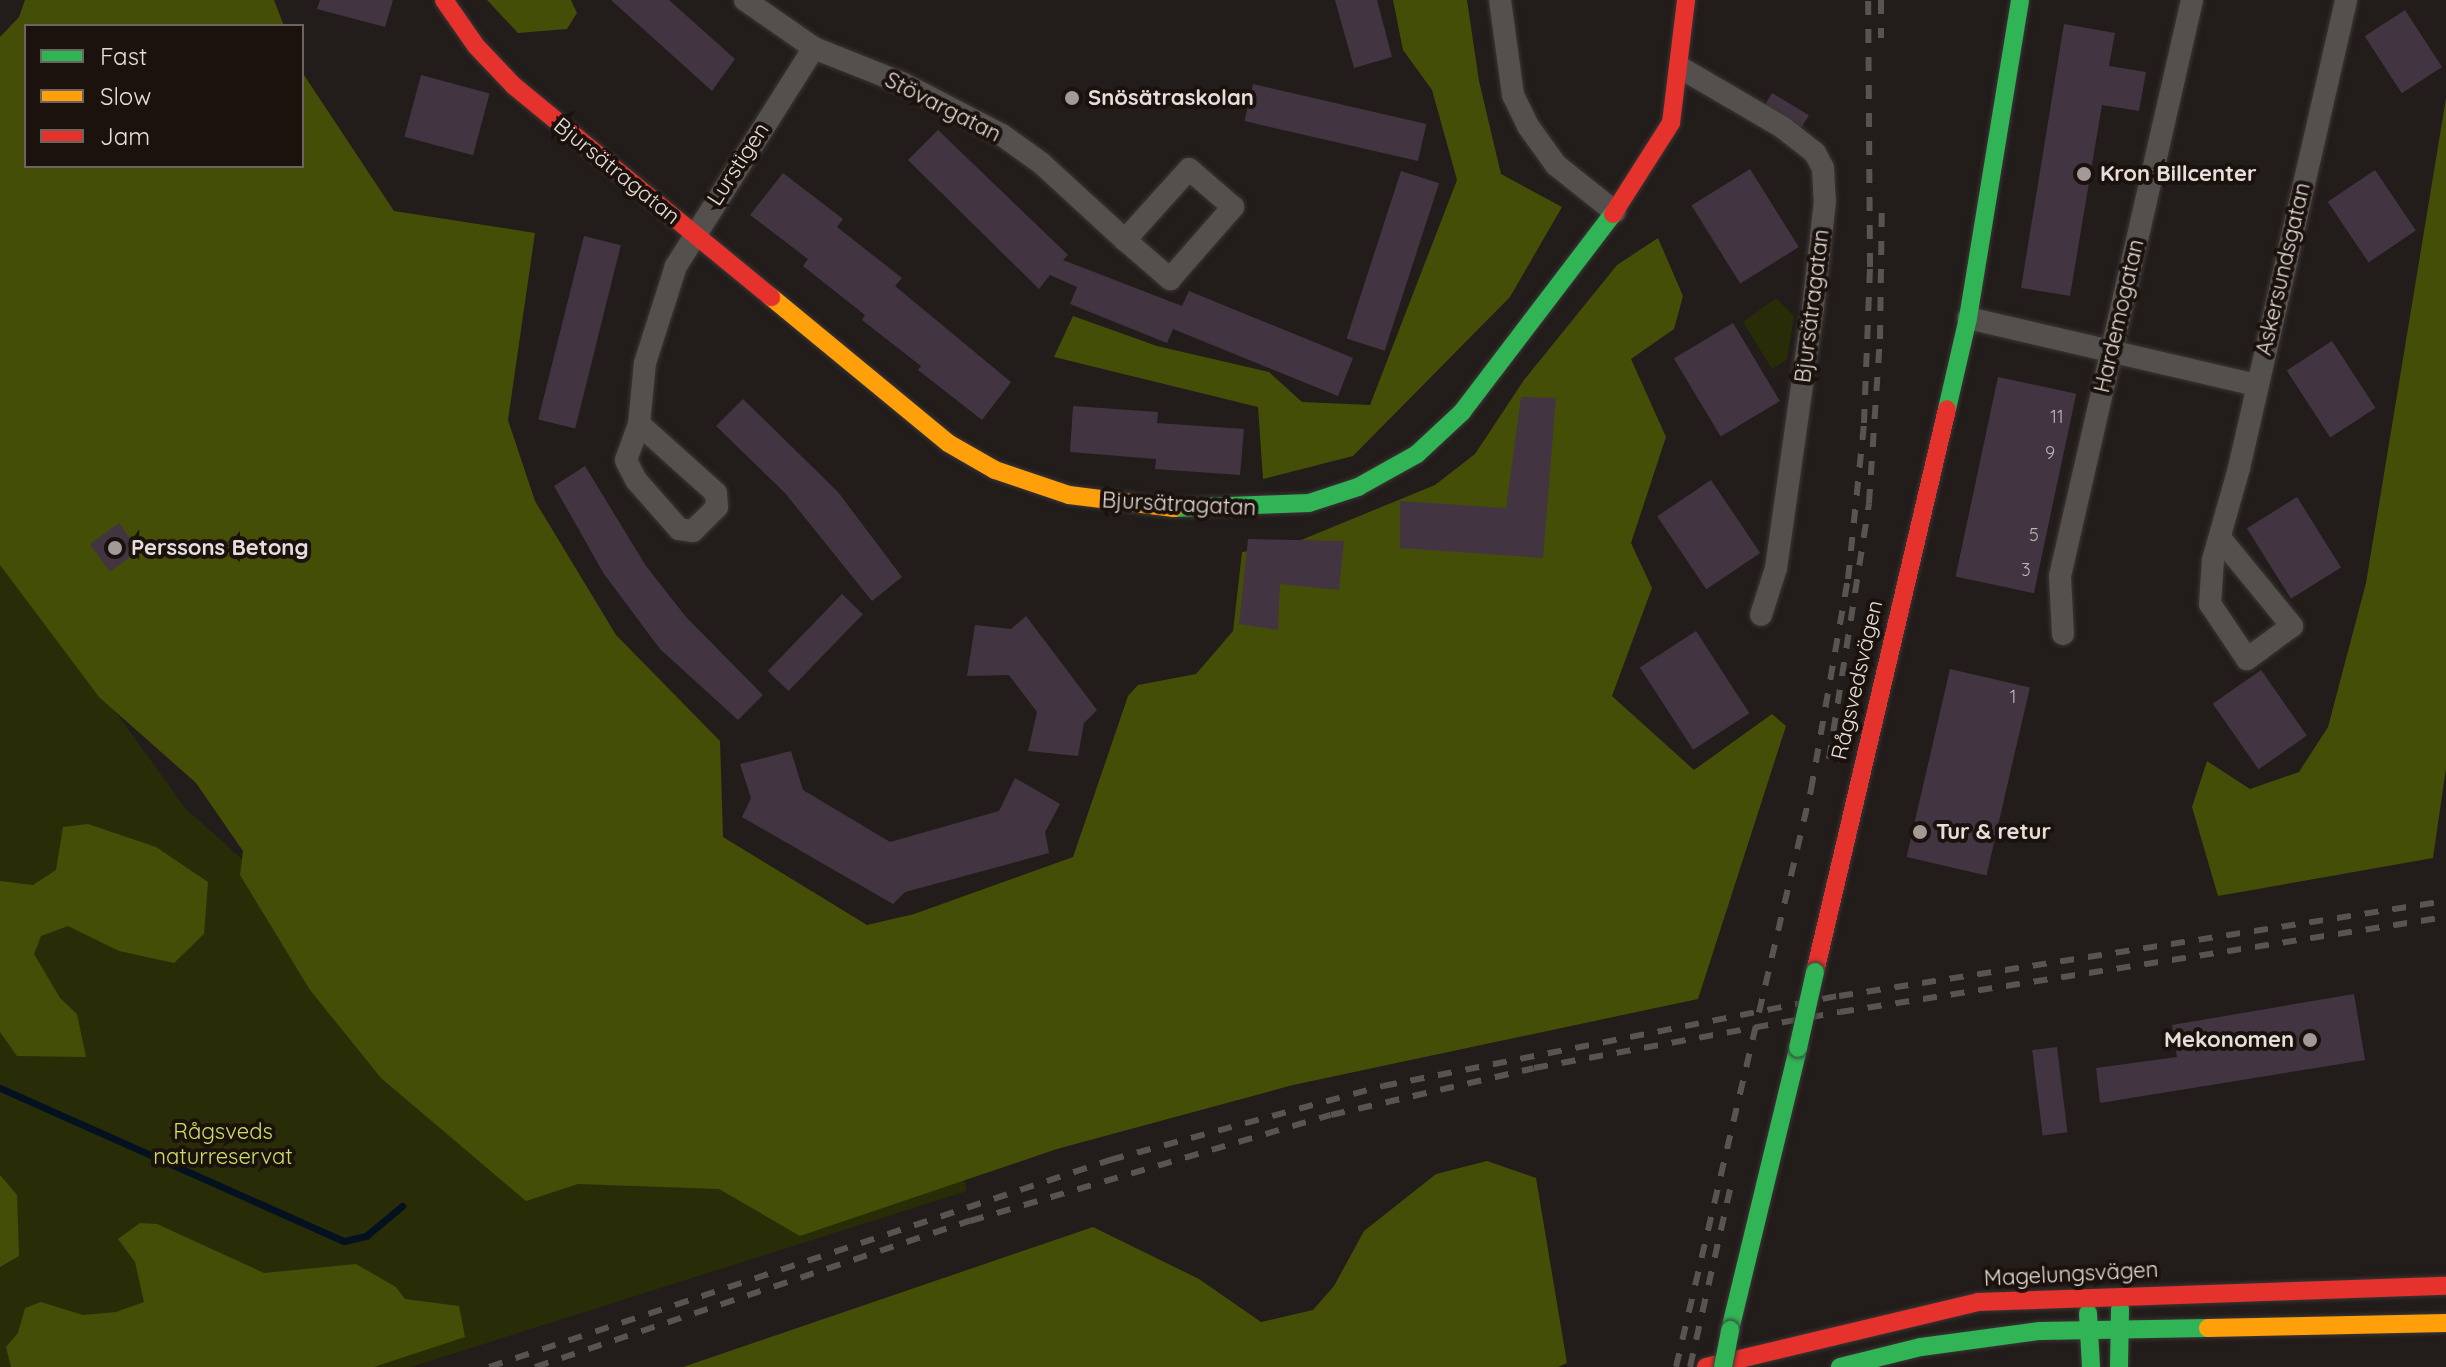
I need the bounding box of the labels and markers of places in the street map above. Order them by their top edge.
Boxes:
place label: Snösätraskolan [1088,85,1254,111]
marker: Snösätraskolan [1063,89,1081,107]
place label: Kron Billcenter [2100,161,2257,187]
marker: Kron Billcenter [2075,165,2093,183]
place label: Perssons Betong [131,535,309,561]
marker: Perssons Betong [106,539,124,557]
place label: Tur & retur [1936,819,2051,845]
marker: Tur & retur [1911,823,1929,841]
place label: Mekonomen [2164,1027,2294,1053]
marker: Mekonomen [2301,1031,2319,1049]

